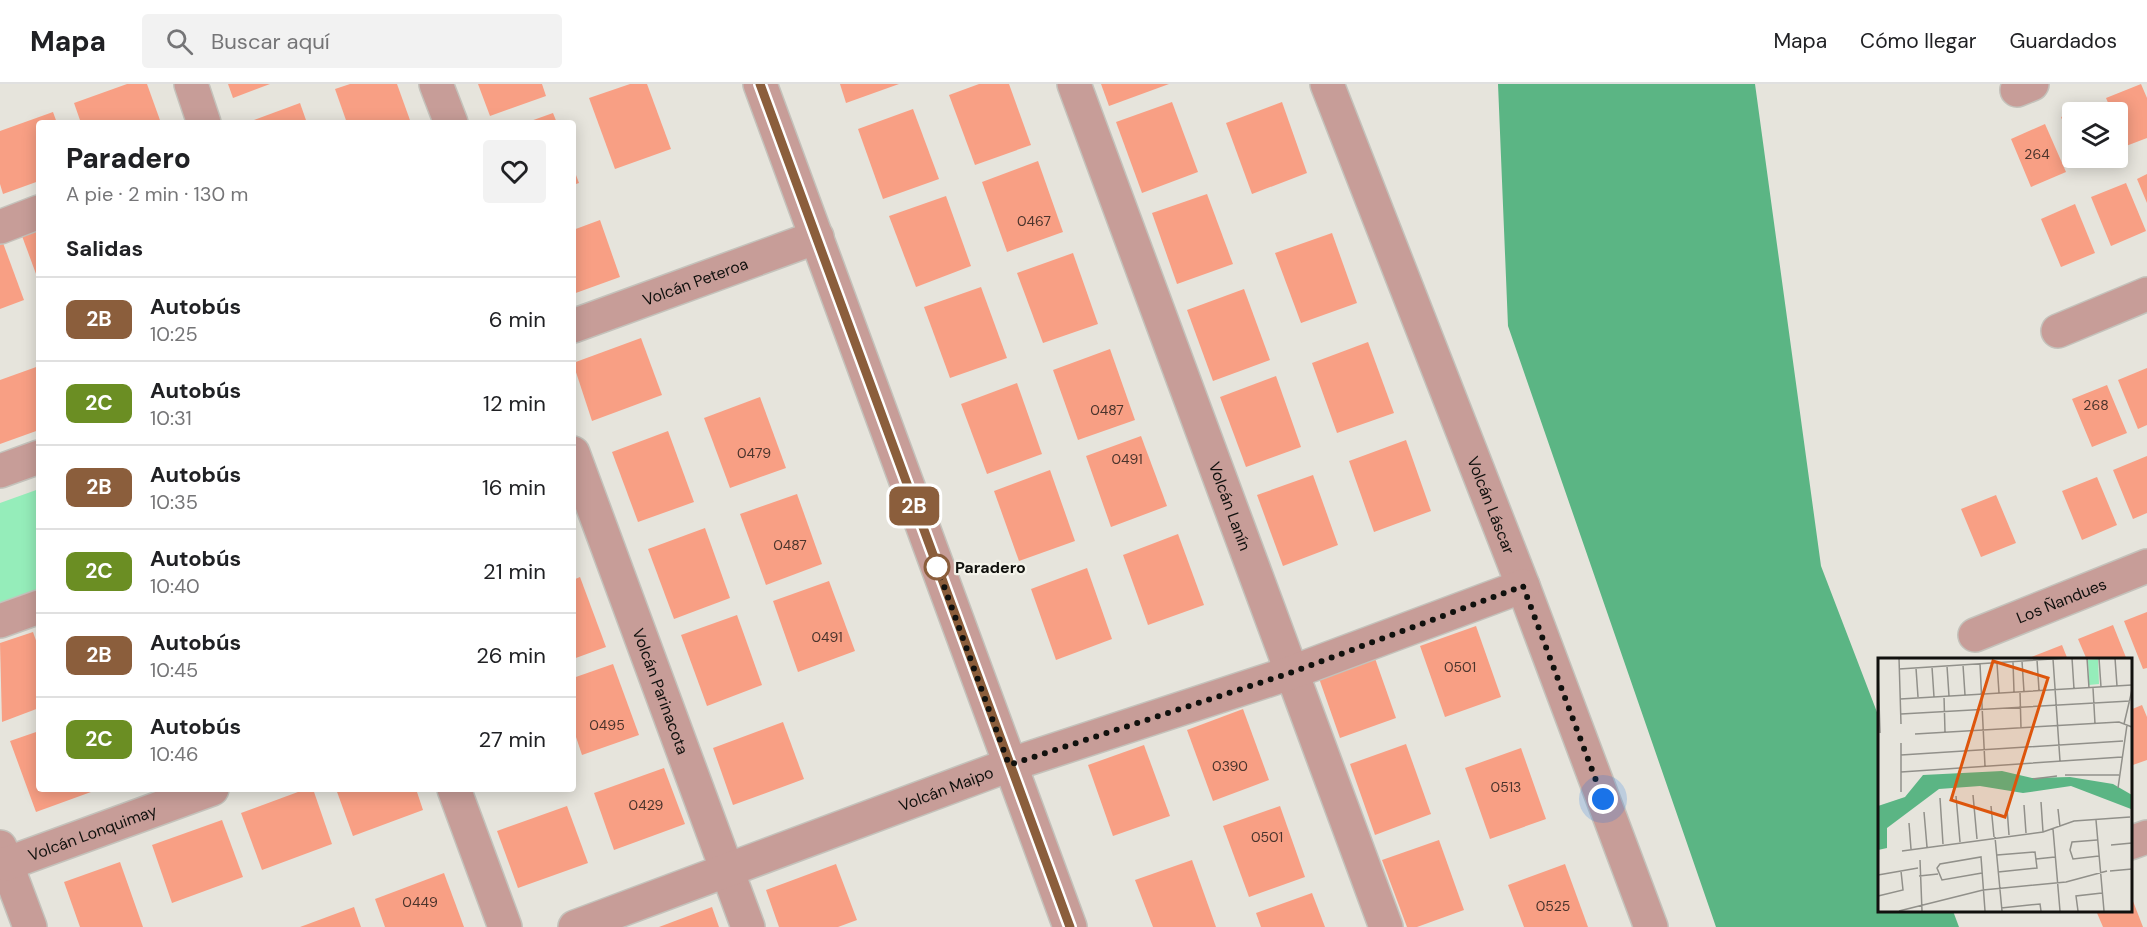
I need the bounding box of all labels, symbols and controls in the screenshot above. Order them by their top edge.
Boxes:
search box [142,14,562,68]
text: Mapa [30,23,106,60]
icon: search [163,25,196,58]
text: Buscar aquí [211,27,330,56]
text: Mapa [1773,27,1827,55]
text: Cómo llegar [1860,27,1977,55]
text: Guardados [2010,27,2117,55]
map controls [2062,102,2128,168]
button: layers [2062,102,2128,168]
text: Paradero [66,140,191,177]
button: heart [483,140,546,203]
house number: 264 [2024,145,2050,163]
text: A pie · 2 min · 130 m [66,181,248,207]
house number: 0467 [1017,212,1051,230]
text: Salidas [66,234,143,263]
street label: Volcán Peteroa [640,253,751,311]
text: Autobús [150,292,241,321]
text: 2B [86,305,112,333]
text: 6 min [489,305,546,334]
text: 10:25 [150,321,198,347]
text: Autobús [150,376,241,405]
text: 2C [85,389,113,417]
text: 12 min [483,389,546,418]
house number: 268 [2083,396,2109,414]
house number: 0487 [1090,401,1124,419]
text: 10:31 [150,405,192,431]
house number: 0479 [737,444,771,462]
house number: 0491 [1112,450,1143,468]
street label: Volcán Láscar [1462,453,1519,557]
street label: Volcán Lanín [1204,459,1256,554]
text: Autobús [150,460,241,489]
text: 2B [86,473,112,501]
text: 16 min [482,473,546,502]
line badge: 2B [887,486,941,526]
text: 10:35 [150,489,198,515]
text: 2B [901,492,927,520]
house number: 0487 [773,536,807,554]
text: Autobús [150,544,241,573]
marker: Paradero [924,554,950,580]
text: 2C [85,557,113,585]
text: 21 min [483,557,546,586]
place label: Paradero [955,557,1026,578]
text: 10:40 [150,573,200,599]
street label: Los Ñandues [2013,573,2110,628]
street label: Volcán Parinacota [628,626,693,757]
text: Autobús [150,628,241,657]
house number: 0491 [812,628,843,646]
text: 2B [86,641,112,669]
text: 26 min [476,641,546,670]
text: 10:45 [150,657,198,683]
house number: 0501 [1444,658,1476,676]
inset map [1878,658,2132,912]
text: Autobús [150,712,241,741]
house number: 0495 [589,716,625,734]
text: 2C [85,725,113,753]
text: 27 min [479,725,546,754]
text: 10:46 [150,741,199,767]
house number: 0390 [1212,757,1248,775]
street label: Volcán Maipo [896,762,997,816]
house number: 0513 [1491,778,1521,796]
your location [1588,784,1618,814]
house number: 0429 [629,796,664,814]
street label: Volcán Lonquimay [25,800,160,866]
house number: 0501 [1251,828,1283,846]
house number: 0449 [402,893,438,911]
house number: 0525 [1536,897,1570,915]

